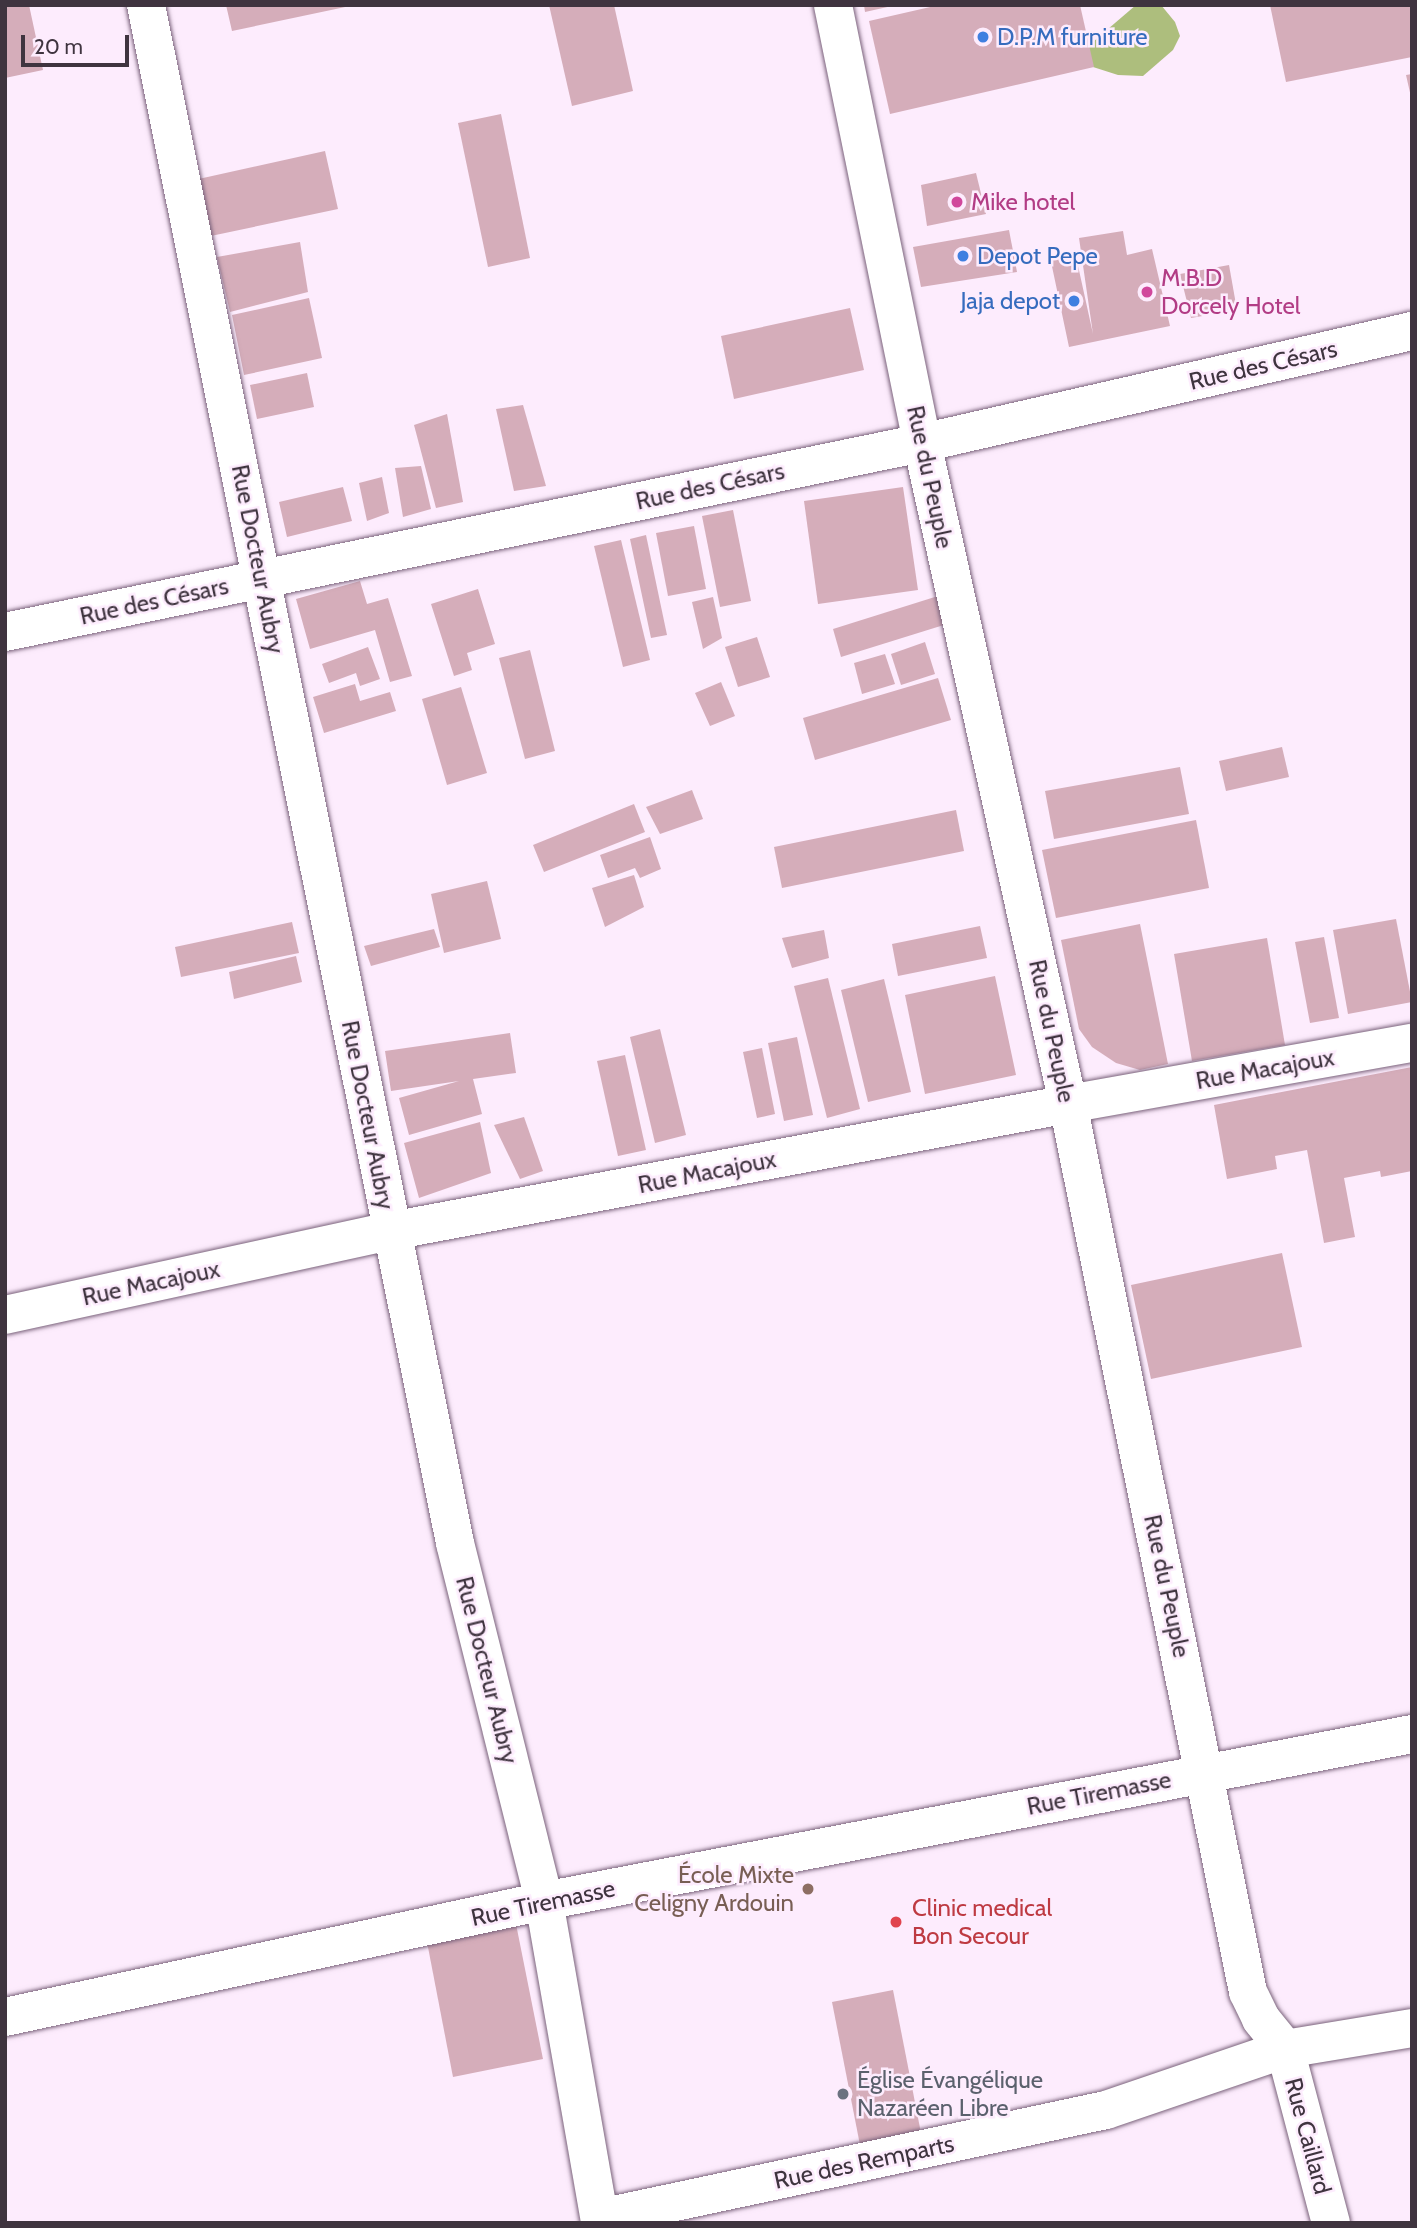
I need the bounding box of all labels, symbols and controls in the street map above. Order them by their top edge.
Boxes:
scale bar [24,21,133,65]
place label: D.P.M furniture [997,23,1148,51]
marker: D.P.M furniture [975,29,991,45]
text: 20 m [34,34,83,59]
place label: Mike hotel [971,188,1075,216]
marker: Mike hotel [949,194,965,210]
place label: Depot Pepe [977,242,1098,270]
marker: Depot Pepe [955,248,971,264]
place label: M.B.D Dorcely Hotel [1161,264,1300,320]
marker: M.B.D Dorcely Hotel [1139,284,1155,300]
place label: Jaja depot [960,287,1060,315]
marker: Jaja depot [1066,293,1082,309]
street label: Rue des Césars [1186,334,1340,396]
street label: Rue du Peuple [901,403,959,551]
street label: Rue des Césars [633,456,787,516]
street label: Rue Docteur Aubry [226,462,290,656]
street label: Rue des Césars [77,571,231,631]
street label: Rue du Peuple [1023,957,1081,1105]
street label: Rue Docteur Aubry [336,1018,400,1212]
street label: Rue Macajoux [1194,1043,1336,1095]
street label: Rue Macajoux [636,1145,778,1199]
street label: Rue Macajoux [80,1254,222,1312]
street label: Rue du Peuple [1138,1512,1196,1660]
street label: Rue Docteur Aubry [450,1573,524,1767]
street label: Rue Tiremasse [1024,1765,1174,1821]
place label: École Mixte Celigny Ardouin [634,1861,794,1917]
street label: Rue Tiremasse [468,1874,618,1932]
marker: École Mixte Celigny Ardouin [800,1881,816,1897]
place label: Clinic medical Bon Secour [912,1894,1052,1950]
marker: Clinic medical Bon Secour [886,1912,906,1932]
place label: Église Évangélique Nazaréen Libre [857,2066,1043,2122]
street label: Rue Caillard [1279,2075,1337,2197]
marker: Église Évangélique Nazaréen Libre [835,2086,851,2102]
street label: Rue des Remparts [771,2129,957,2195]

